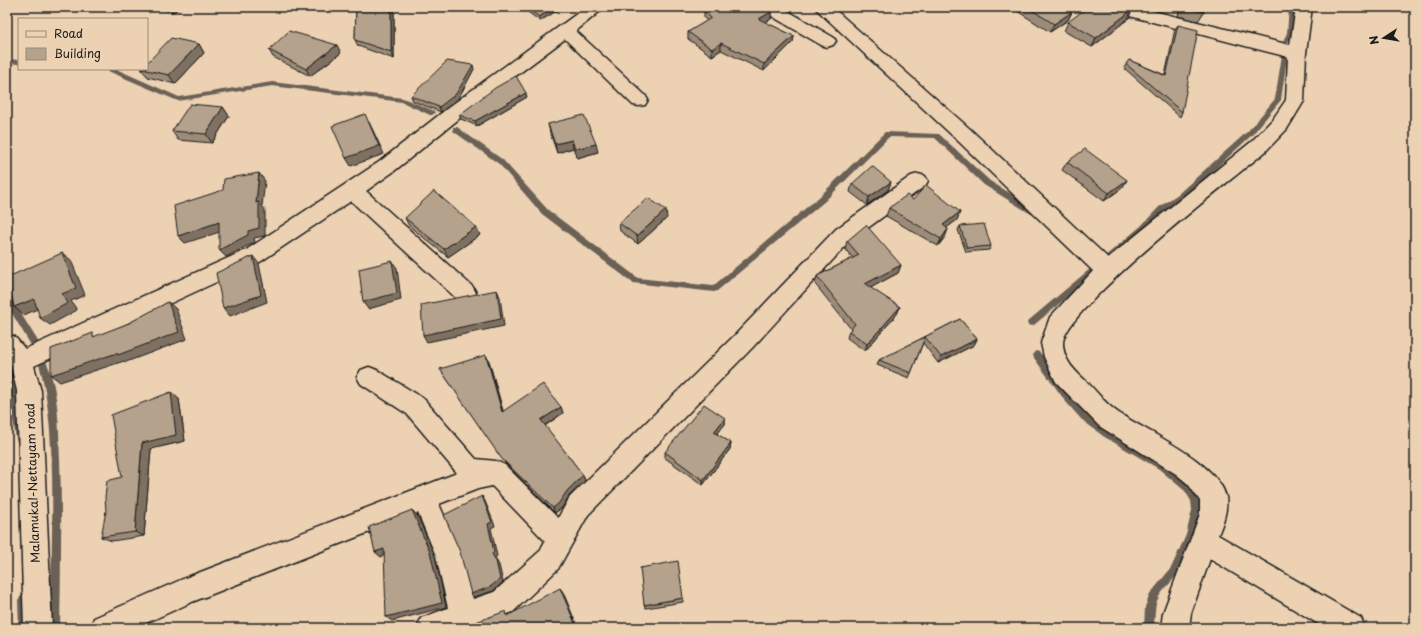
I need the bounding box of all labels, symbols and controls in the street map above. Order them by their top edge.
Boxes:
legend [18,18,148,70]
north arrow [1364,18,1404,58]
text: Road [54,24,83,42]
text: N [1364,34,1383,46]
text: Building [54,44,101,62]
street label: Malamukal-Nettayam road [20,403,44,563]

